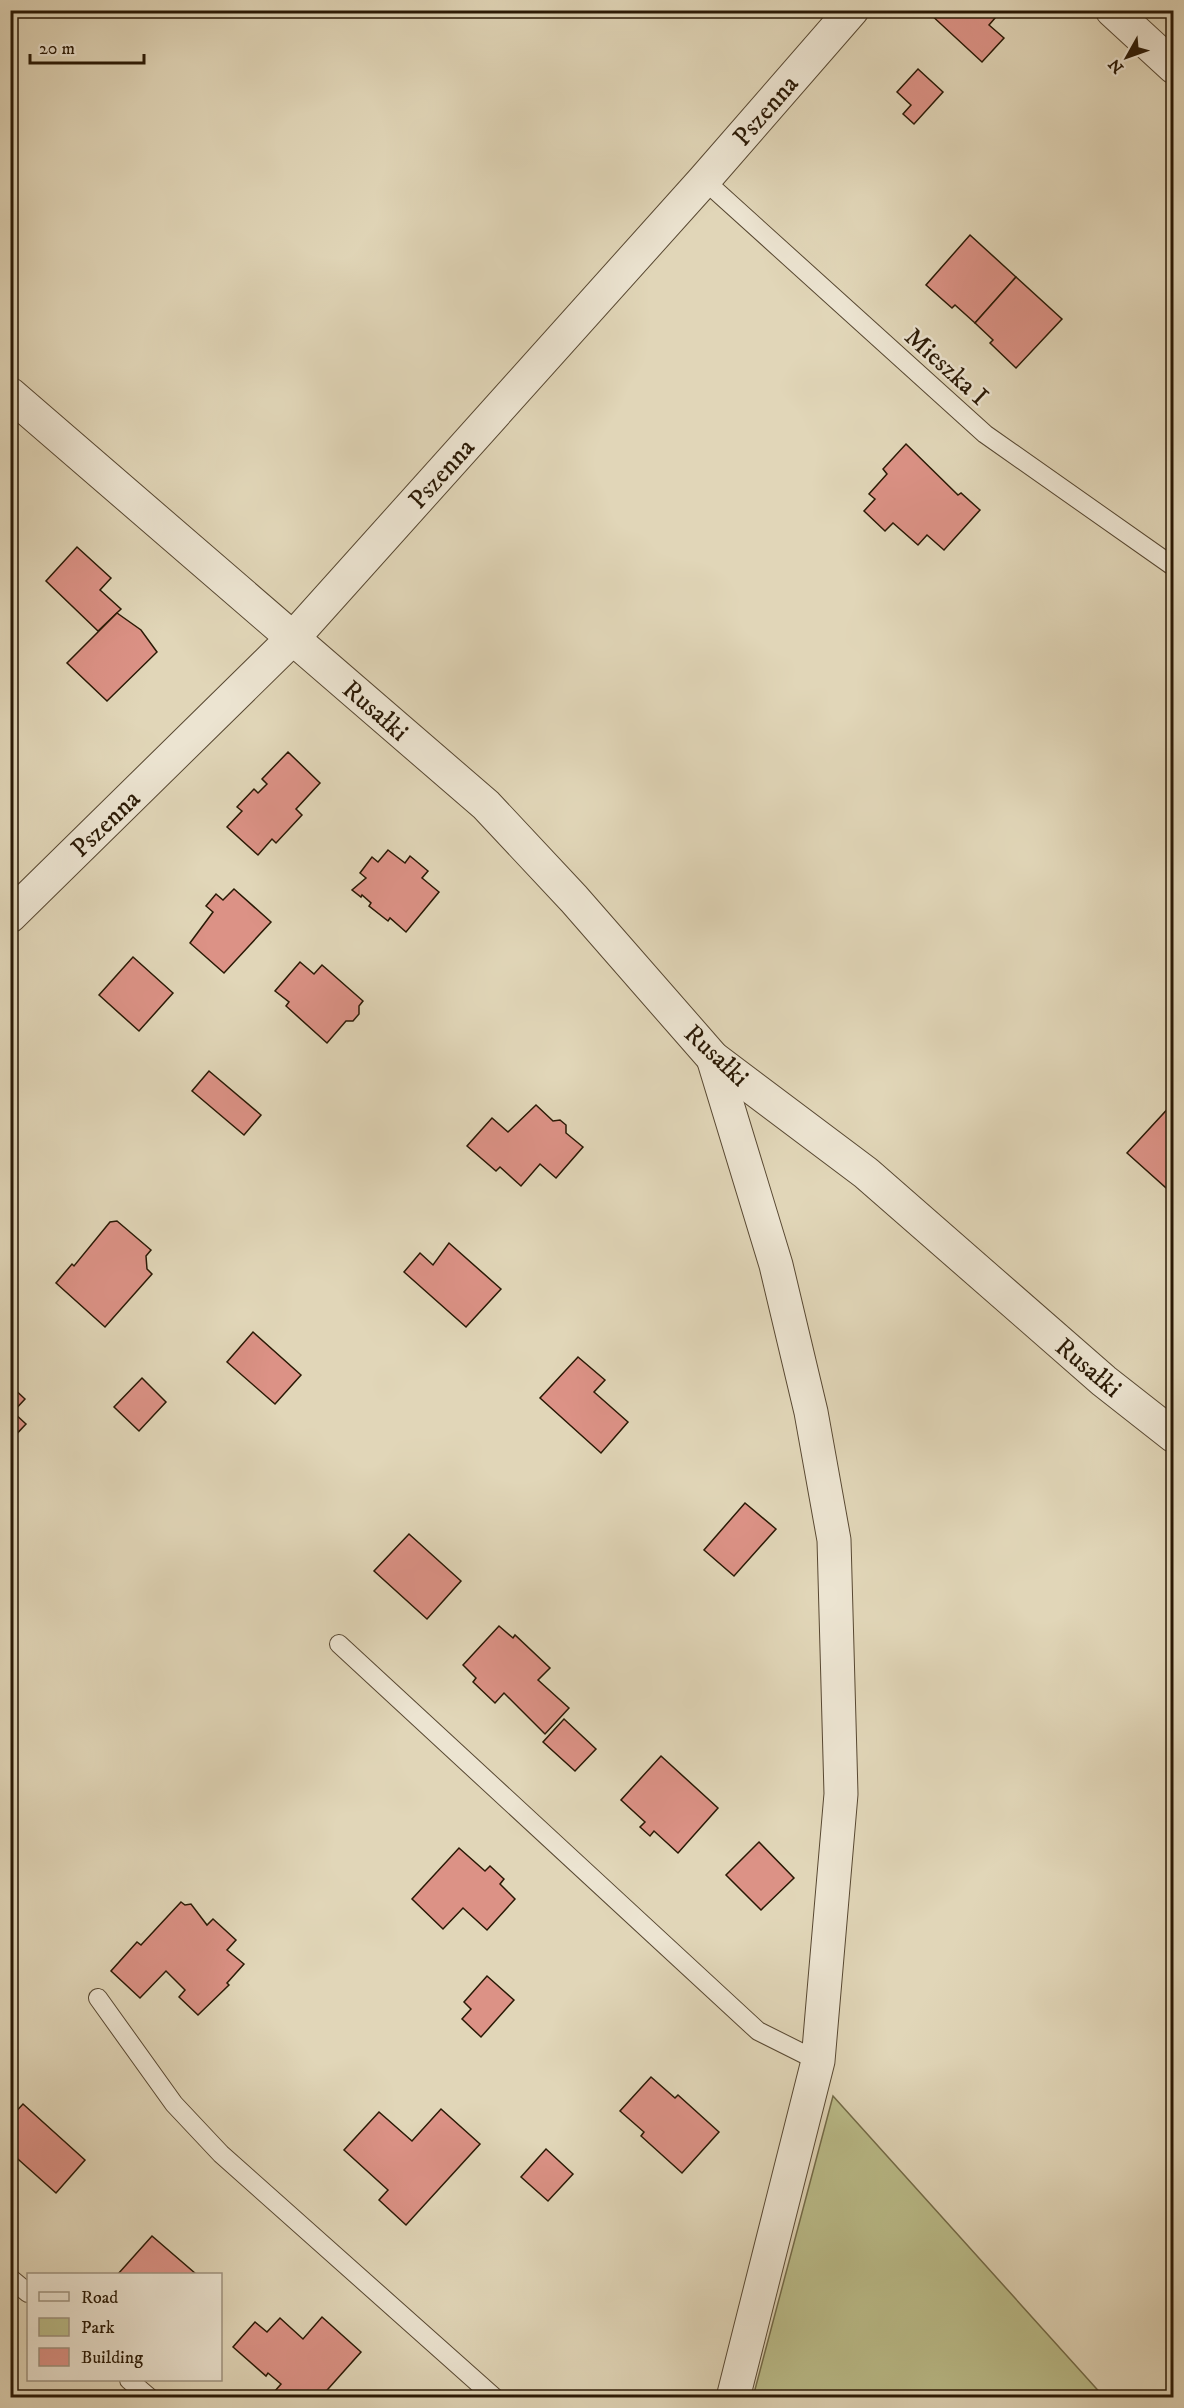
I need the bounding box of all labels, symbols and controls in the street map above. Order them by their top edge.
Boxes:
scale bar [30,27,144,65]
north arrow [1097,27,1157,87]
text: 20 m [39,38,75,60]
text: N [1104,55,1128,77]
street label: Pszenna [726,69,806,153]
street label: Mieszka I [897,321,995,413]
street label: Pszenna [402,432,482,516]
street label: Rusałki [335,673,415,749]
street label: Pszenna [64,783,148,865]
street label: Rusałki [677,1018,755,1094]
street label: Rusałki [1048,1331,1128,1406]
legend [27,2273,222,2381]
text: Road [81,2287,118,2309]
text: Park [81,2317,115,2339]
text: Building [81,2347,143,2369]

